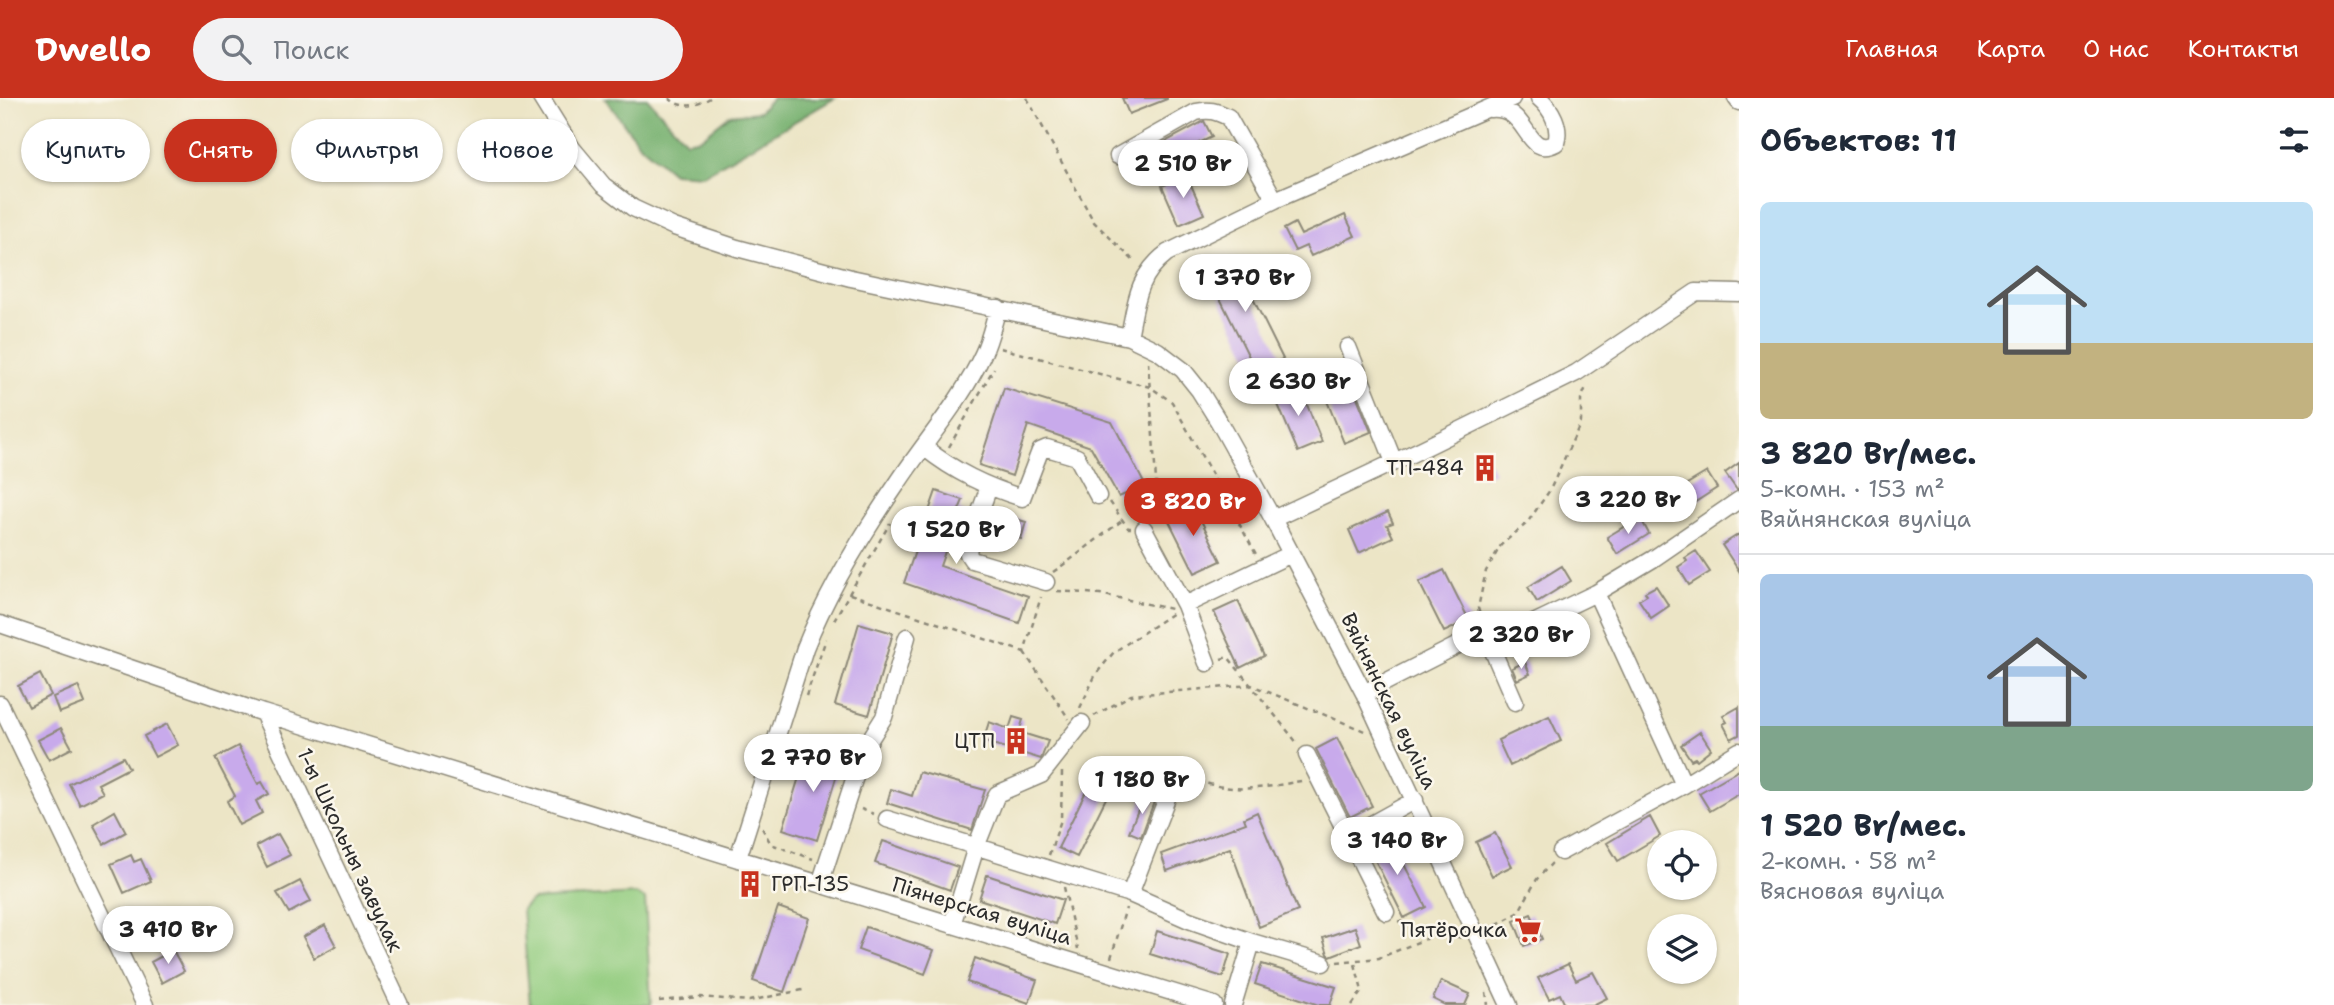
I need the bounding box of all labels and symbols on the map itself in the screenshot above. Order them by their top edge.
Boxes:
pin: 2 510 Br [1111,140,1255,200]
pin: 1 370 Br [1173,254,1317,314]
pin: 2 630 Br [1226,358,1370,418]
building icon: ТП-484 [1470,453,1500,483]
place label: ТП-484 [1386,454,1464,482]
pin: 3 220 Br [1556,476,1700,536]
pin: 3 820 Br [1121,478,1265,538]
pin: 1 520 Br [884,506,1028,566]
street label: Вяйнянская вуліца [1334,608,1444,794]
pin: 2 320 Br [1449,612,1593,671]
building icon: ЦТП [1001,726,1031,756]
place label: ЦТП [954,727,995,755]
pin: 2 770 Br [741,734,885,794]
street label: 1-ы Школьны завулак [290,743,410,957]
pin: 1 180 Br [1070,756,1214,816]
pin: 3 140 Br [1325,818,1469,877]
building icon: ГРП-135 [735,869,765,899]
place label: ГРП-135 [771,870,849,898]
street label: Піянерская вуліца [889,870,1075,952]
pin: 3 410 Br [96,906,240,966]
supermarket icon: Пятёрочка [1513,915,1543,945]
place label: Пятёрочка [1401,916,1507,944]

